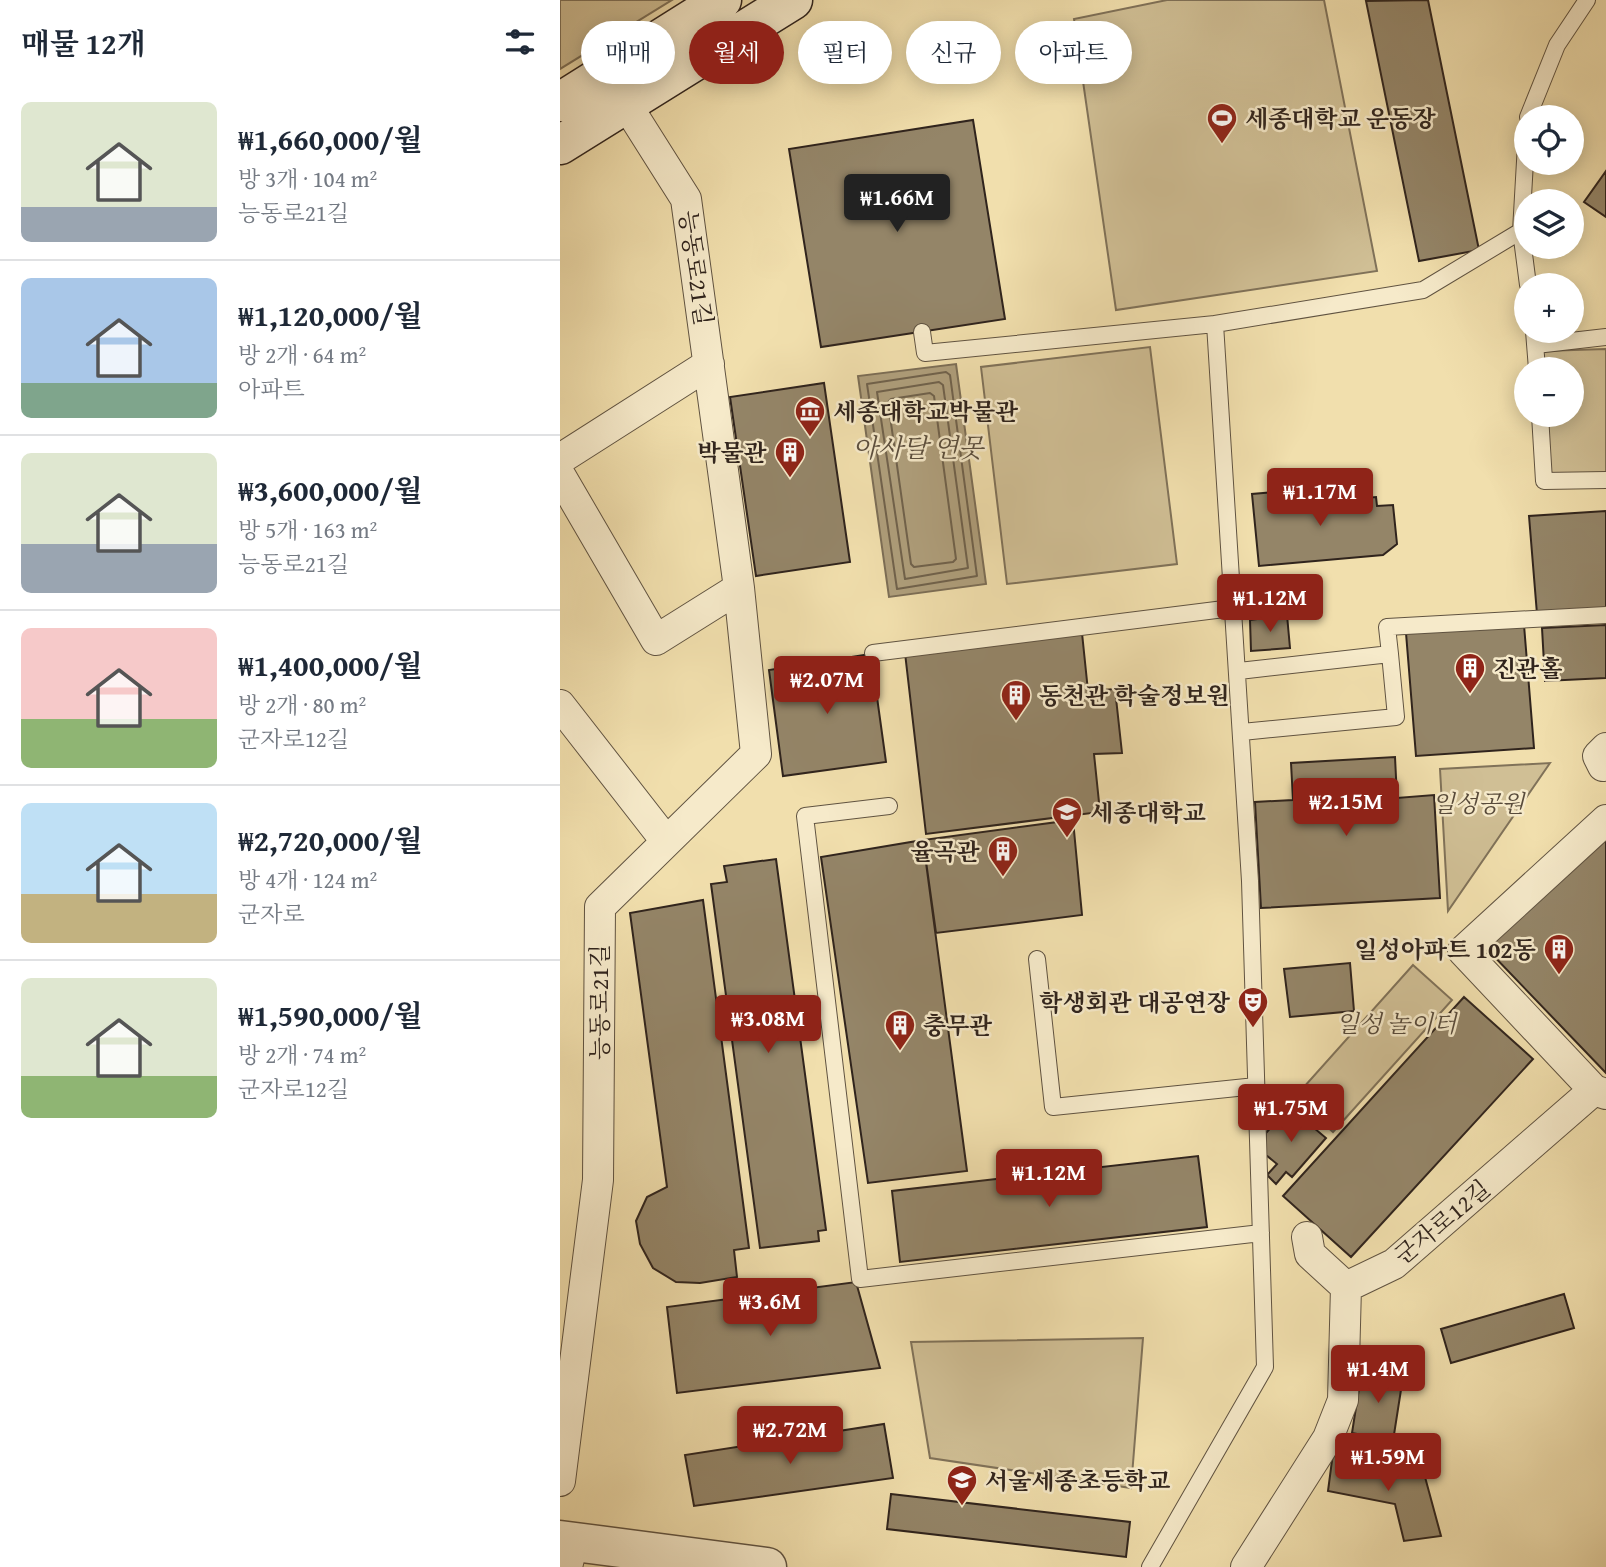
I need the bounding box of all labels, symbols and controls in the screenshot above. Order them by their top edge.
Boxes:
text: 매물 12개 [21,21,146,65]
chip: 매매 [581,21,675,84]
chip: 월세 [689,21,784,84]
chip: 필터 [798,21,892,84]
chip: 신규 [906,21,1001,84]
chip: 아파트 [1015,21,1132,84]
icon: filters [501,23,539,61]
sports icon: 세종대학교 운동장 [1205,101,1239,145]
place label: 세종대학교 운동장 [1245,101,1437,136]
map controls [1514,105,1584,427]
button: locate [1514,105,1584,175]
text: ₩1,660,000/월 [238,117,423,161]
icon: home [77,130,161,214]
text: 방 3개 · 104 m² [238,162,377,195]
pin: ₩1.66M [840,174,954,234]
text: ₩1.66M [860,180,934,213]
button: layers [1514,189,1584,259]
text: 능동로21길 [238,196,349,229]
street label: 능동로21길 [671,208,721,328]
button: + [1514,273,1584,343]
text: ₩1,120,000/월 [238,293,423,337]
icon: home [77,306,161,390]
text: 방 2개 · 64 m² [238,338,366,371]
button: − [1514,357,1584,427]
text: 아파트 [238,372,305,405]
museum icon: 세종대학교박물관 [793,394,827,438]
place label: 세종대학교박물관 [833,394,1018,429]
water label: 아사달 연못 [853,428,985,467]
place label: 박물관 [697,435,767,470]
building icon: 박물관 [773,435,807,479]
text: ₩3,600,000/월 [238,468,423,512]
pin: ₩1.17M [1263,468,1377,528]
text: ₩1.17M [1283,474,1357,507]
icon: home [77,481,161,565]
text: 방 5개 · 163 m² [238,513,377,546]
text: 능동로21길 [238,547,349,580]
pin: ₩1.12M [1213,574,1327,634]
text: ₩1.12M [1233,580,1307,613]
text: ₩1,400,000/월 [238,643,423,687]
building icon: 진관홀 [1453,651,1487,695]
place label: 진관홀 [1493,651,1563,686]
icon: home [77,656,161,740]
pin: ₩2.07M [770,656,884,716]
text: ₩2.07M [790,662,864,695]
building icon: 동천관 학술정보원 [999,678,1033,722]
place label: 동천관 학술정보원 [1039,678,1230,713]
text: 방 2개 · 80 m² [238,688,366,721]
text: 군자로12길 [238,722,349,755]
pin: ₩2.15M [1289,778,1403,838]
text: ₩2.15M [1309,784,1383,817]
park label: 일성공원 [1432,786,1526,821]
school or university icon: 세종대학교 [1050,795,1084,839]
place label: 세종대학교 [1090,795,1206,830]
text: ₩2,720,000/월 [238,818,423,862]
icon: home [77,831,161,915]
place label: 율곡관 [910,834,980,869]
building icon: 율곡관 [986,834,1020,878]
text: 방 4개 · 124 m² [238,863,377,896]
text: 군자로 [238,897,305,930]
place label: 일성아파트 102동 [1354,932,1536,967]
building icon: 일성아파트 102동 [1542,932,1576,976]
street label: 능동로21길 [582,944,617,1060]
place label: 학생회관 대공연장 [1039,985,1231,1020]
theatre icon: 학생회관 대공연장 [1236,985,1270,1029]
text: ₩1,590,000/월 [238,993,423,1037]
pin: ₩3.08M [711,996,825,1055]
text: ₩3.08M [731,1001,805,1034]
icon: home [77,1006,161,1090]
park label: 일성 놀이터 [1336,1006,1458,1041]
building icon: 충무관 [883,1008,917,1052]
place label: 충무관 [923,1008,993,1043]
text: 방 2개 · 74 m² [238,1038,366,1071]
text: 군자로12길 [238,1072,349,1105]
pin: ₩1.75M [1234,1084,1348,1144]
text: ₩1.75M [1254,1090,1328,1123]
pin: ₩1.12M [992,1150,1106,1209]
text: ₩1.12M [1012,1155,1086,1188]
street label: 군자로12길 [1386,1171,1498,1273]
pin: ₩3.6M [721,1278,819,1338]
text: ₩3.6M [739,1284,801,1317]
pin: ₩1.4M [1329,1346,1427,1405]
text: ₩1.4M [1347,1351,1409,1384]
pin: ₩2.72M [733,1406,847,1466]
text: ₩2.72M [753,1412,827,1445]
pin: ₩1.59M [1331,1434,1445,1493]
text: ₩1.59M [1351,1439,1425,1472]
school or university icon: 서울세종초등학교 [945,1463,979,1507]
place label: 서울세종초등학교 [985,1463,1170,1498]

